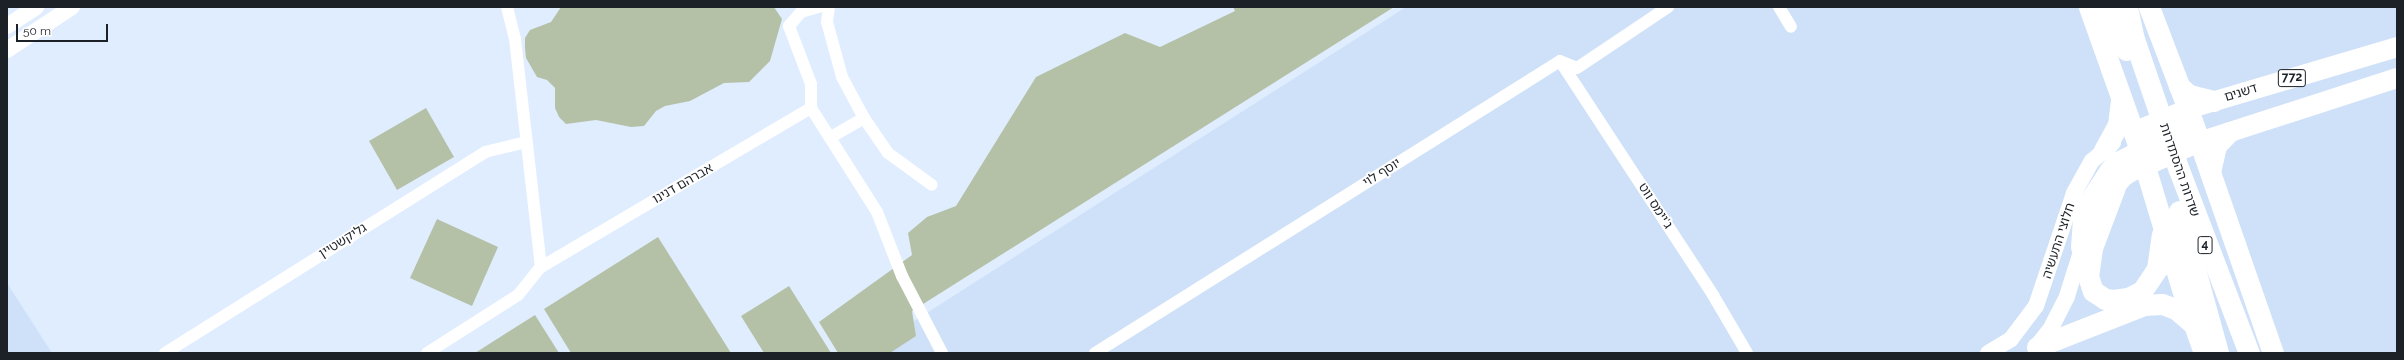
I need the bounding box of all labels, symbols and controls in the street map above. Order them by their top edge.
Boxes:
scale bar [18,16,110,42]
text: 50 m [23,24,51,38]
road number: 772 [2277,68,2307,88]
street label: דשנים [2223,81,2259,105]
street label: שדרות ההסתדרות [2156,121,2202,219]
street label: יוסף לוי [1360,155,1404,191]
street label: אברהם דנינו [650,161,716,207]
street label: ג'יימס ווט [1635,180,1675,232]
street label: חלוצי התעשיה [2039,201,2079,281]
street label: גליקשטיין [316,220,370,262]
road number: 4 [2197,235,2213,255]

